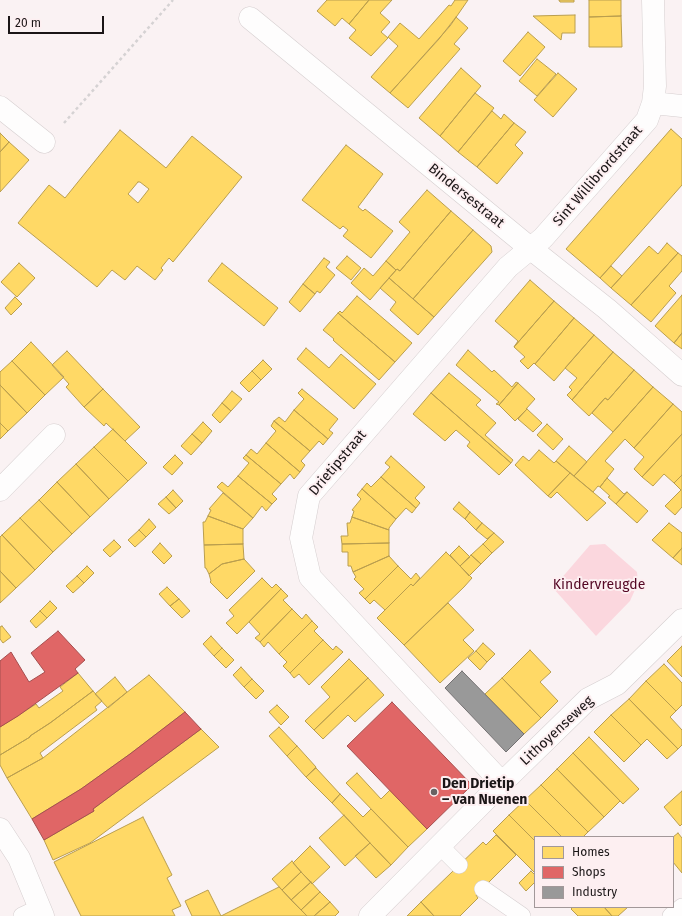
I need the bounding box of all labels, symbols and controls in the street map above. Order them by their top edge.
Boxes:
scale bar [10,8,106,34]
text: 20 m [15,16,41,30]
street label: Sint Willibrordstraat [550,122,646,230]
street label: Bindersestraat [425,160,507,232]
street label: Drietipstraat [306,427,370,499]
park label: Kindervreugde [553,577,645,593]
street label: Lithoyenseweg [517,693,597,769]
place label: Den Drietip – van Nuenen [442,776,527,808]
marker: Den Drietip – van Nuenen [429,787,439,797]
legend [534,836,674,908]
text: Homes [572,845,610,859]
text: Shops [572,865,605,879]
text: Industry [572,885,617,899]

